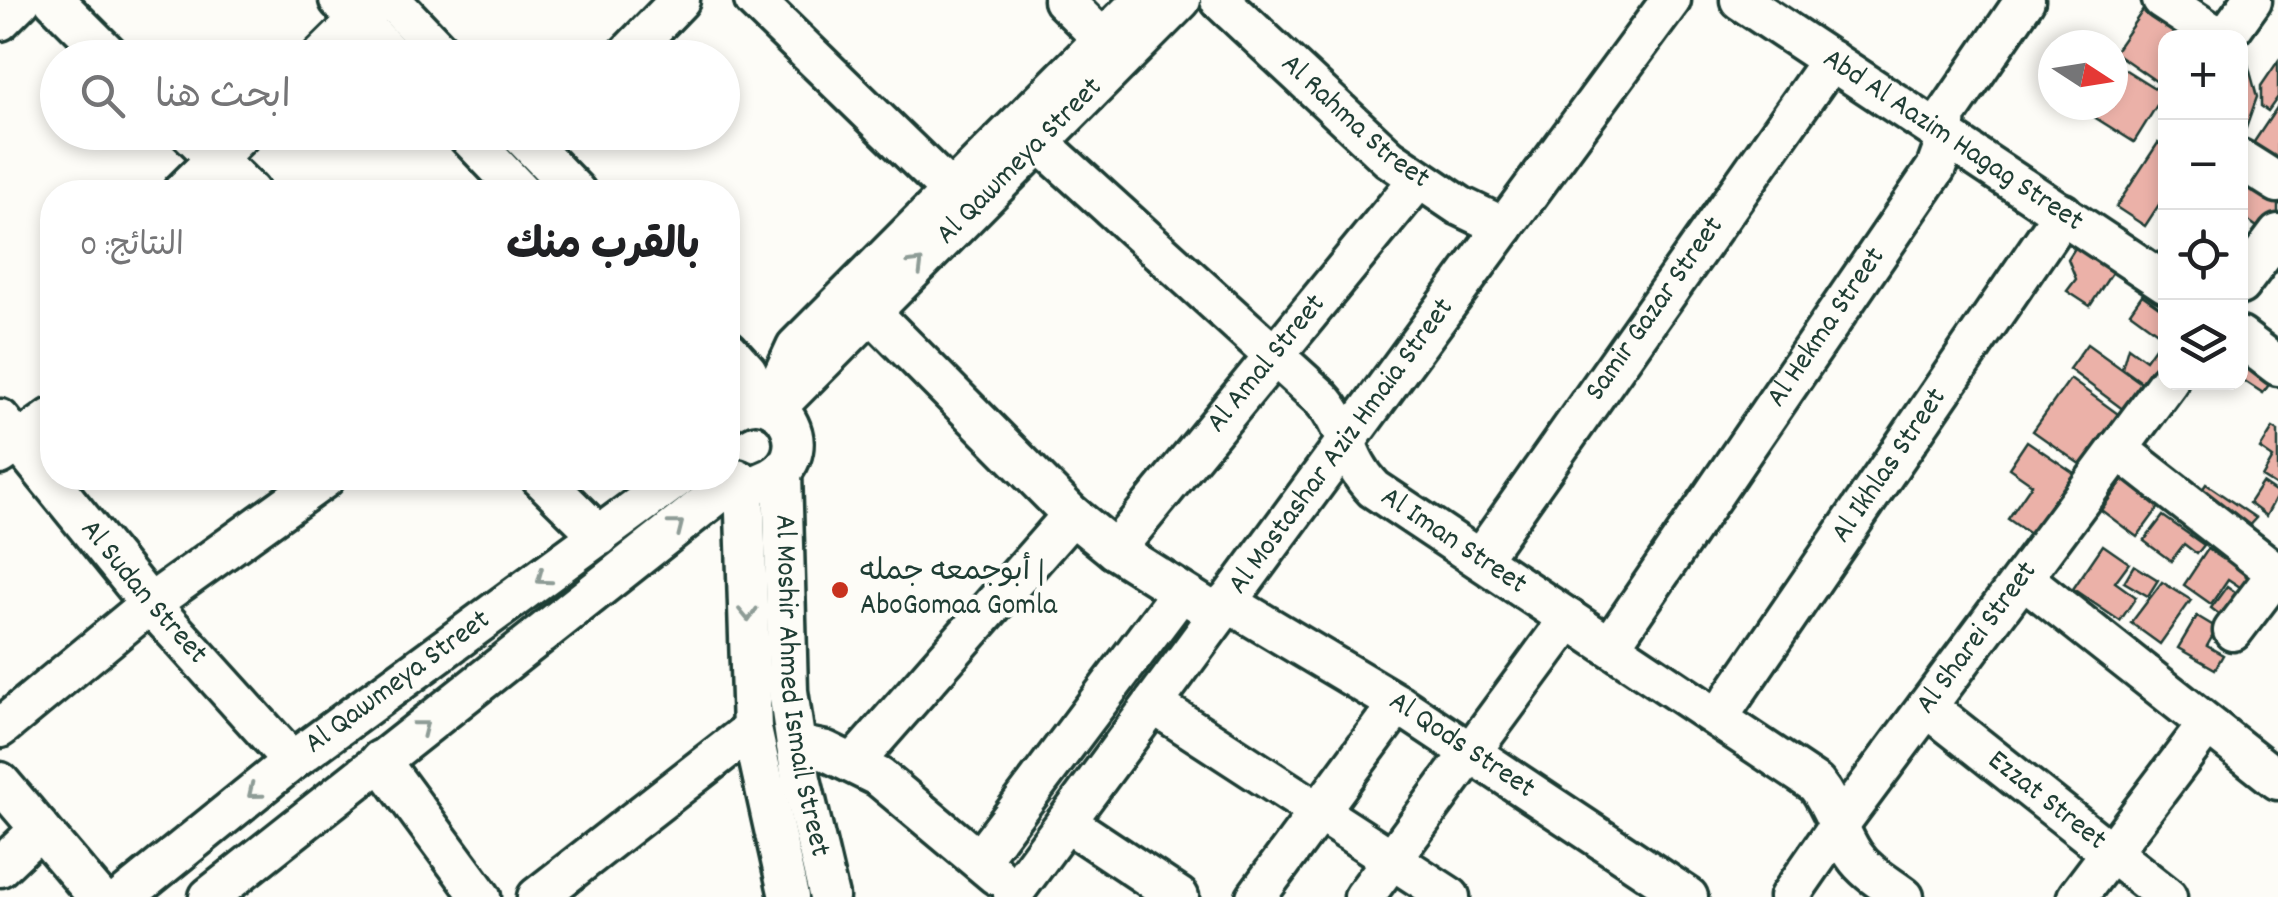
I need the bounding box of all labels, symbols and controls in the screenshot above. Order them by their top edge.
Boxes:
north arrow [2038,30,2128,120]
map controls [2158,30,2248,390]
button: + [2158,30,2248,120]
street label: Abd Al Aazim Hagag Street [1813,39,2091,243]
search box [40,40,740,150]
street label: Al Rahma Street [1270,45,1438,201]
icon: search [75,68,130,123]
street label: Al Qawmeya Street [927,68,1113,256]
text: ابحث هنا [155,71,291,126]
button: − [2158,120,2248,210]
street label: Samir Gazar Street [1575,208,1736,411]
button: locate [2158,210,2248,300]
text: بالقرب منك [506,219,700,279]
text: النتائج: 0 [80,225,184,271]
street label: Al Hekma Street [1757,239,1897,417]
one-way arrow [906,258,924,276]
street label: Al Amal Street [1197,286,1337,443]
street label: Al Mostashar Aziz Hmaia Street [1218,290,1466,604]
button: layers [2158,300,2248,390]
street label: Al Ikhlas Street [1822,380,1958,552]
street label: Al Iman Street [1371,477,1535,606]
street label: Al Sudan Street [69,511,217,675]
street label: Al Moshir Ahmed Ismail Street [762,514,840,861]
one-way arrow [666,520,684,538]
place label: أبوجمعه جمله | AboGomaa Gomla [860,552,1058,629]
street label: Al Sharei Street [1906,553,2049,724]
one-way arrow [536,566,554,584]
marker: أبوجمعه جمله | AboGomaa Gomla [829,579,851,601]
street label: Al Qawmeya Street [296,600,500,766]
one-way arrow [738,607,759,623]
street label: Al Qods Street [1379,682,1543,810]
one-way arrow [410,721,428,738]
street label: Ezzat Street [1977,741,2115,862]
one-way arrow [247,780,265,798]

